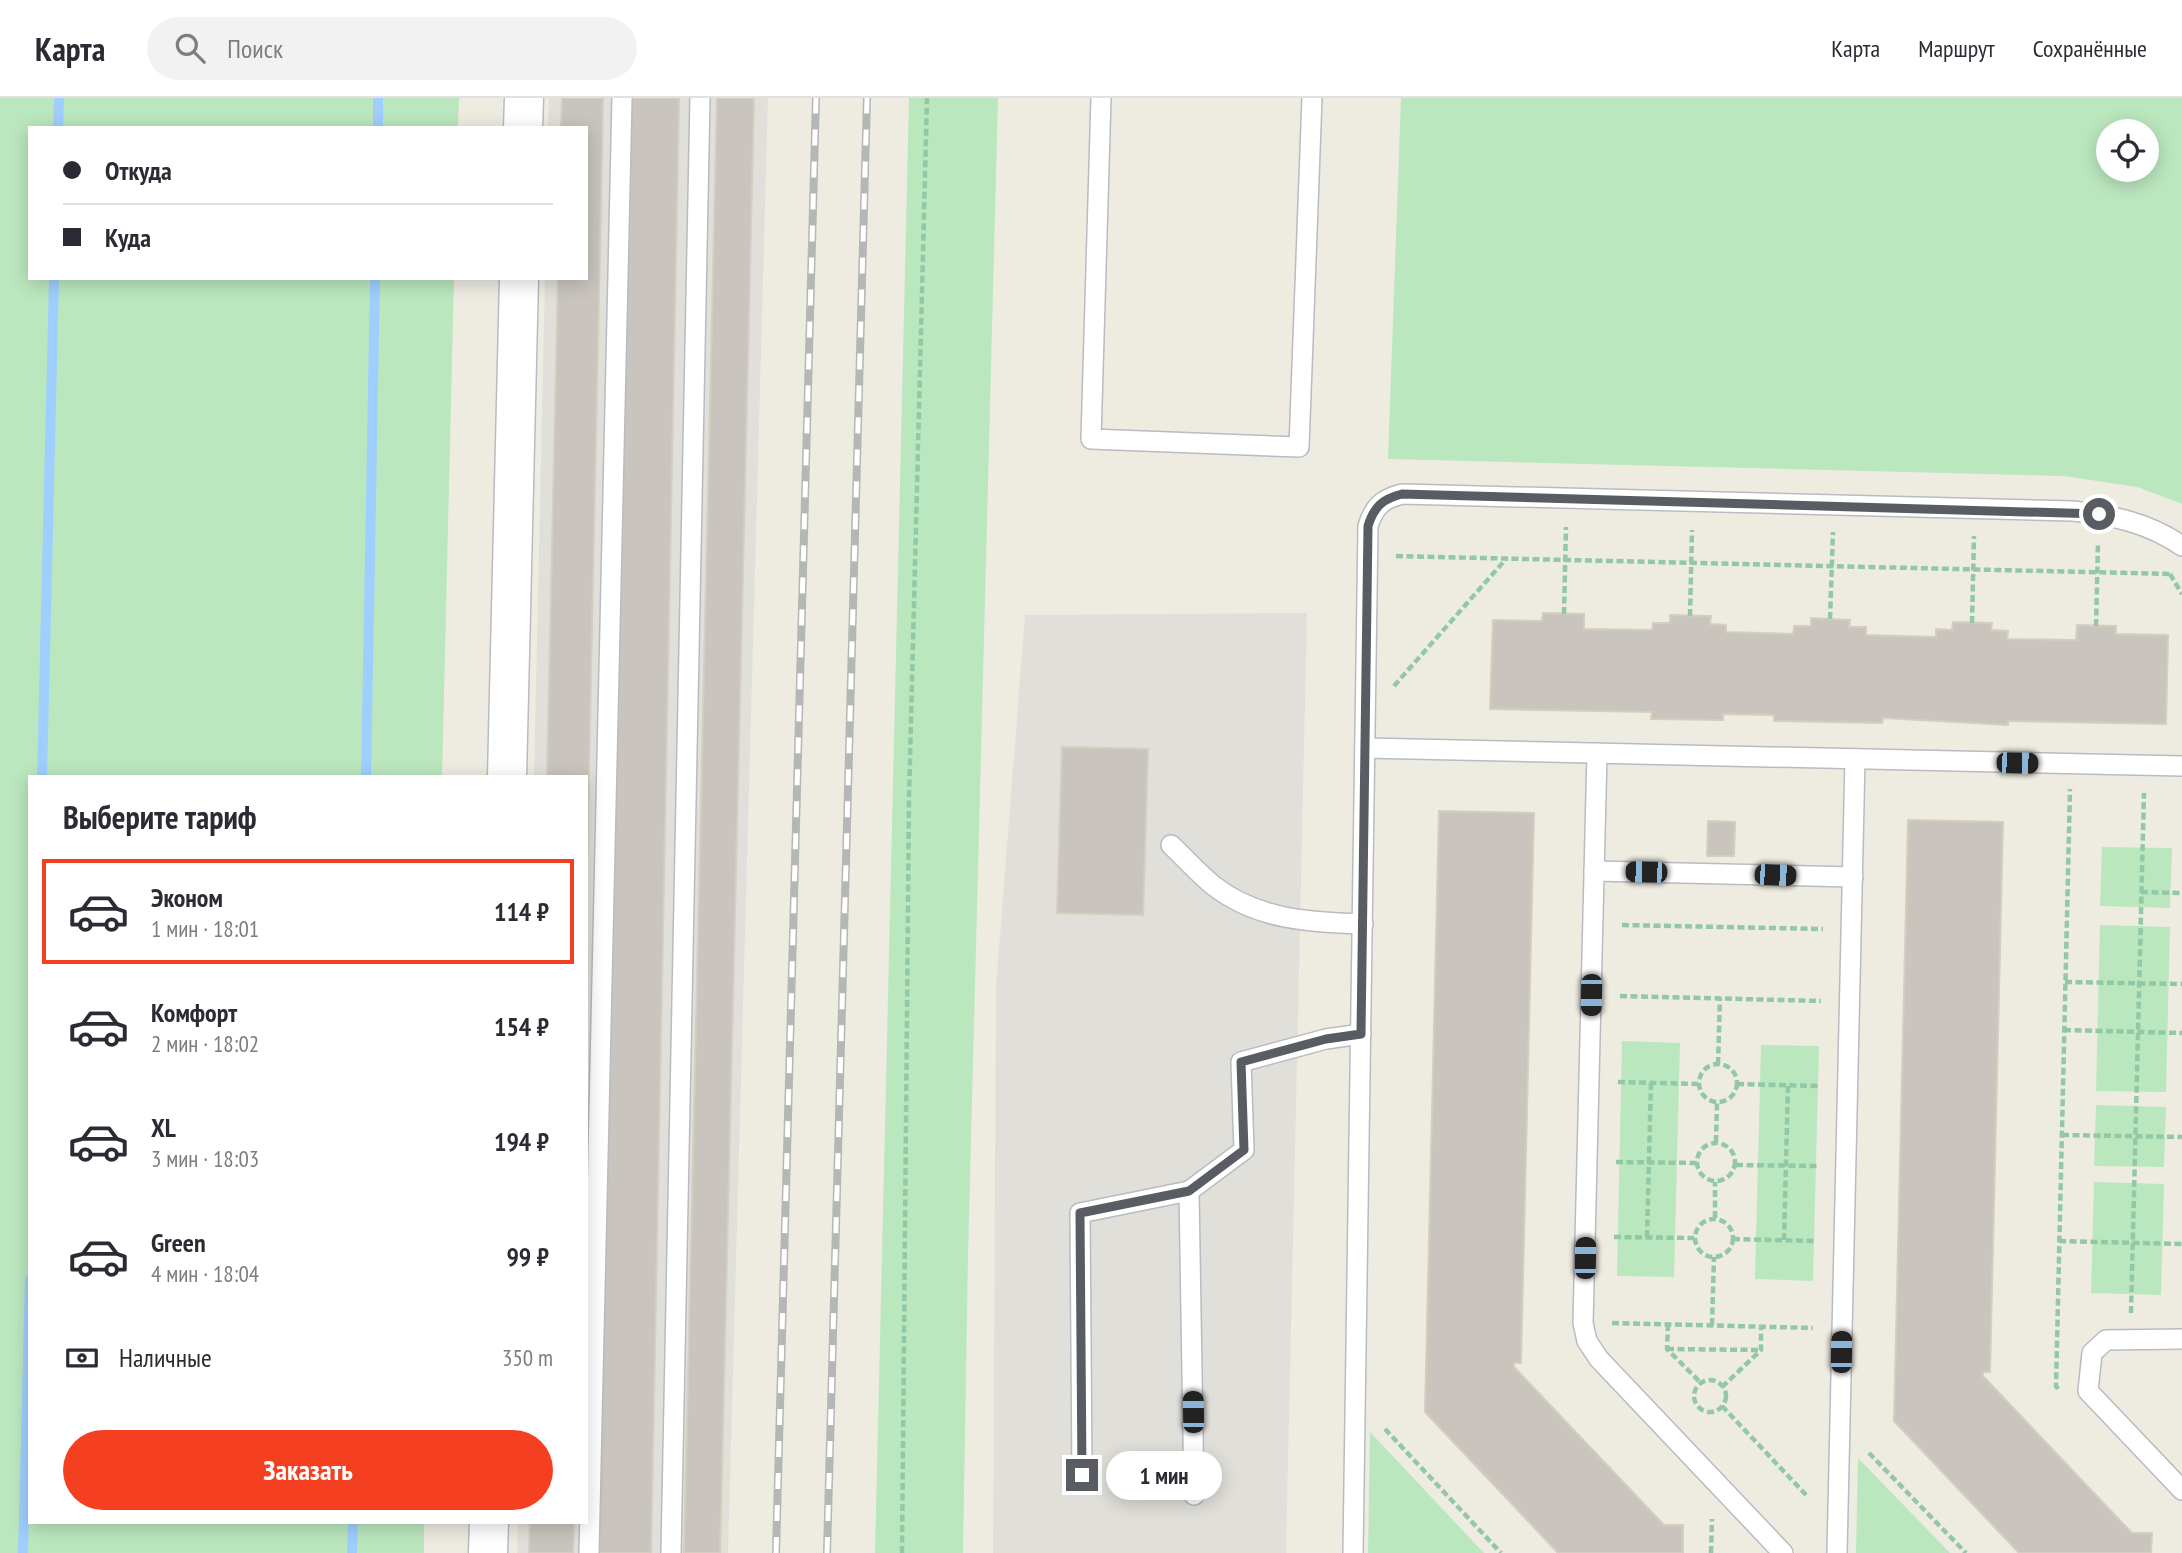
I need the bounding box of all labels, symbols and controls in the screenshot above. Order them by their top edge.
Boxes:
search box [147,17,637,80]
text: Карта [35,27,105,70]
icon: search [171,29,209,67]
text: Поиск [227,32,283,65]
text: Карта [1831,33,1880,64]
text: Маршрут [1918,33,1995,64]
text: Сохранённые [2033,33,2147,64]
map controls [2096,119,2159,182]
button: locate [2096,119,2159,182]
text: Откуда [105,154,172,187]
text: Куда [105,221,151,254]
route start [2083,498,2115,530]
car [1996,752,2039,774]
text: Выберите тариф [63,796,257,838]
car [1625,861,1668,883]
car [1754,864,1797,886]
icon: car [67,880,130,943]
text: Эконом [151,881,223,914]
text: 114 ₽ [494,895,549,928]
text: 1 мин · 18:01 [151,914,259,943]
car [1581,974,1602,1016]
icon: car [67,995,130,1058]
text: Комфорт [151,996,237,1029]
text: 154 ₽ [494,1010,549,1043]
text: 2 мин · 18:02 [151,1029,259,1058]
icon: car [67,1110,130,1173]
text: XL [151,1111,176,1144]
text: 194 ₽ [494,1125,549,1158]
text: 3 мин · 18:03 [151,1144,259,1173]
icon: car [67,1225,130,1288]
text: Green [151,1226,206,1259]
car [1575,1237,1596,1279]
text: 99 ₽ [506,1240,549,1273]
text: 4 мин · 18:04 [151,1259,259,1288]
car [1831,1331,1852,1373]
icon: cash [63,1339,101,1377]
text: Наличные [119,1341,212,1374]
text: 350 m [502,1343,553,1372]
car [1183,1391,1204,1433]
button: Заказать [63,1430,553,1510]
callout: 1 мин [1106,1450,1222,1500]
route end [1066,1459,1098,1491]
text: 1 мин [1139,1461,1189,1490]

